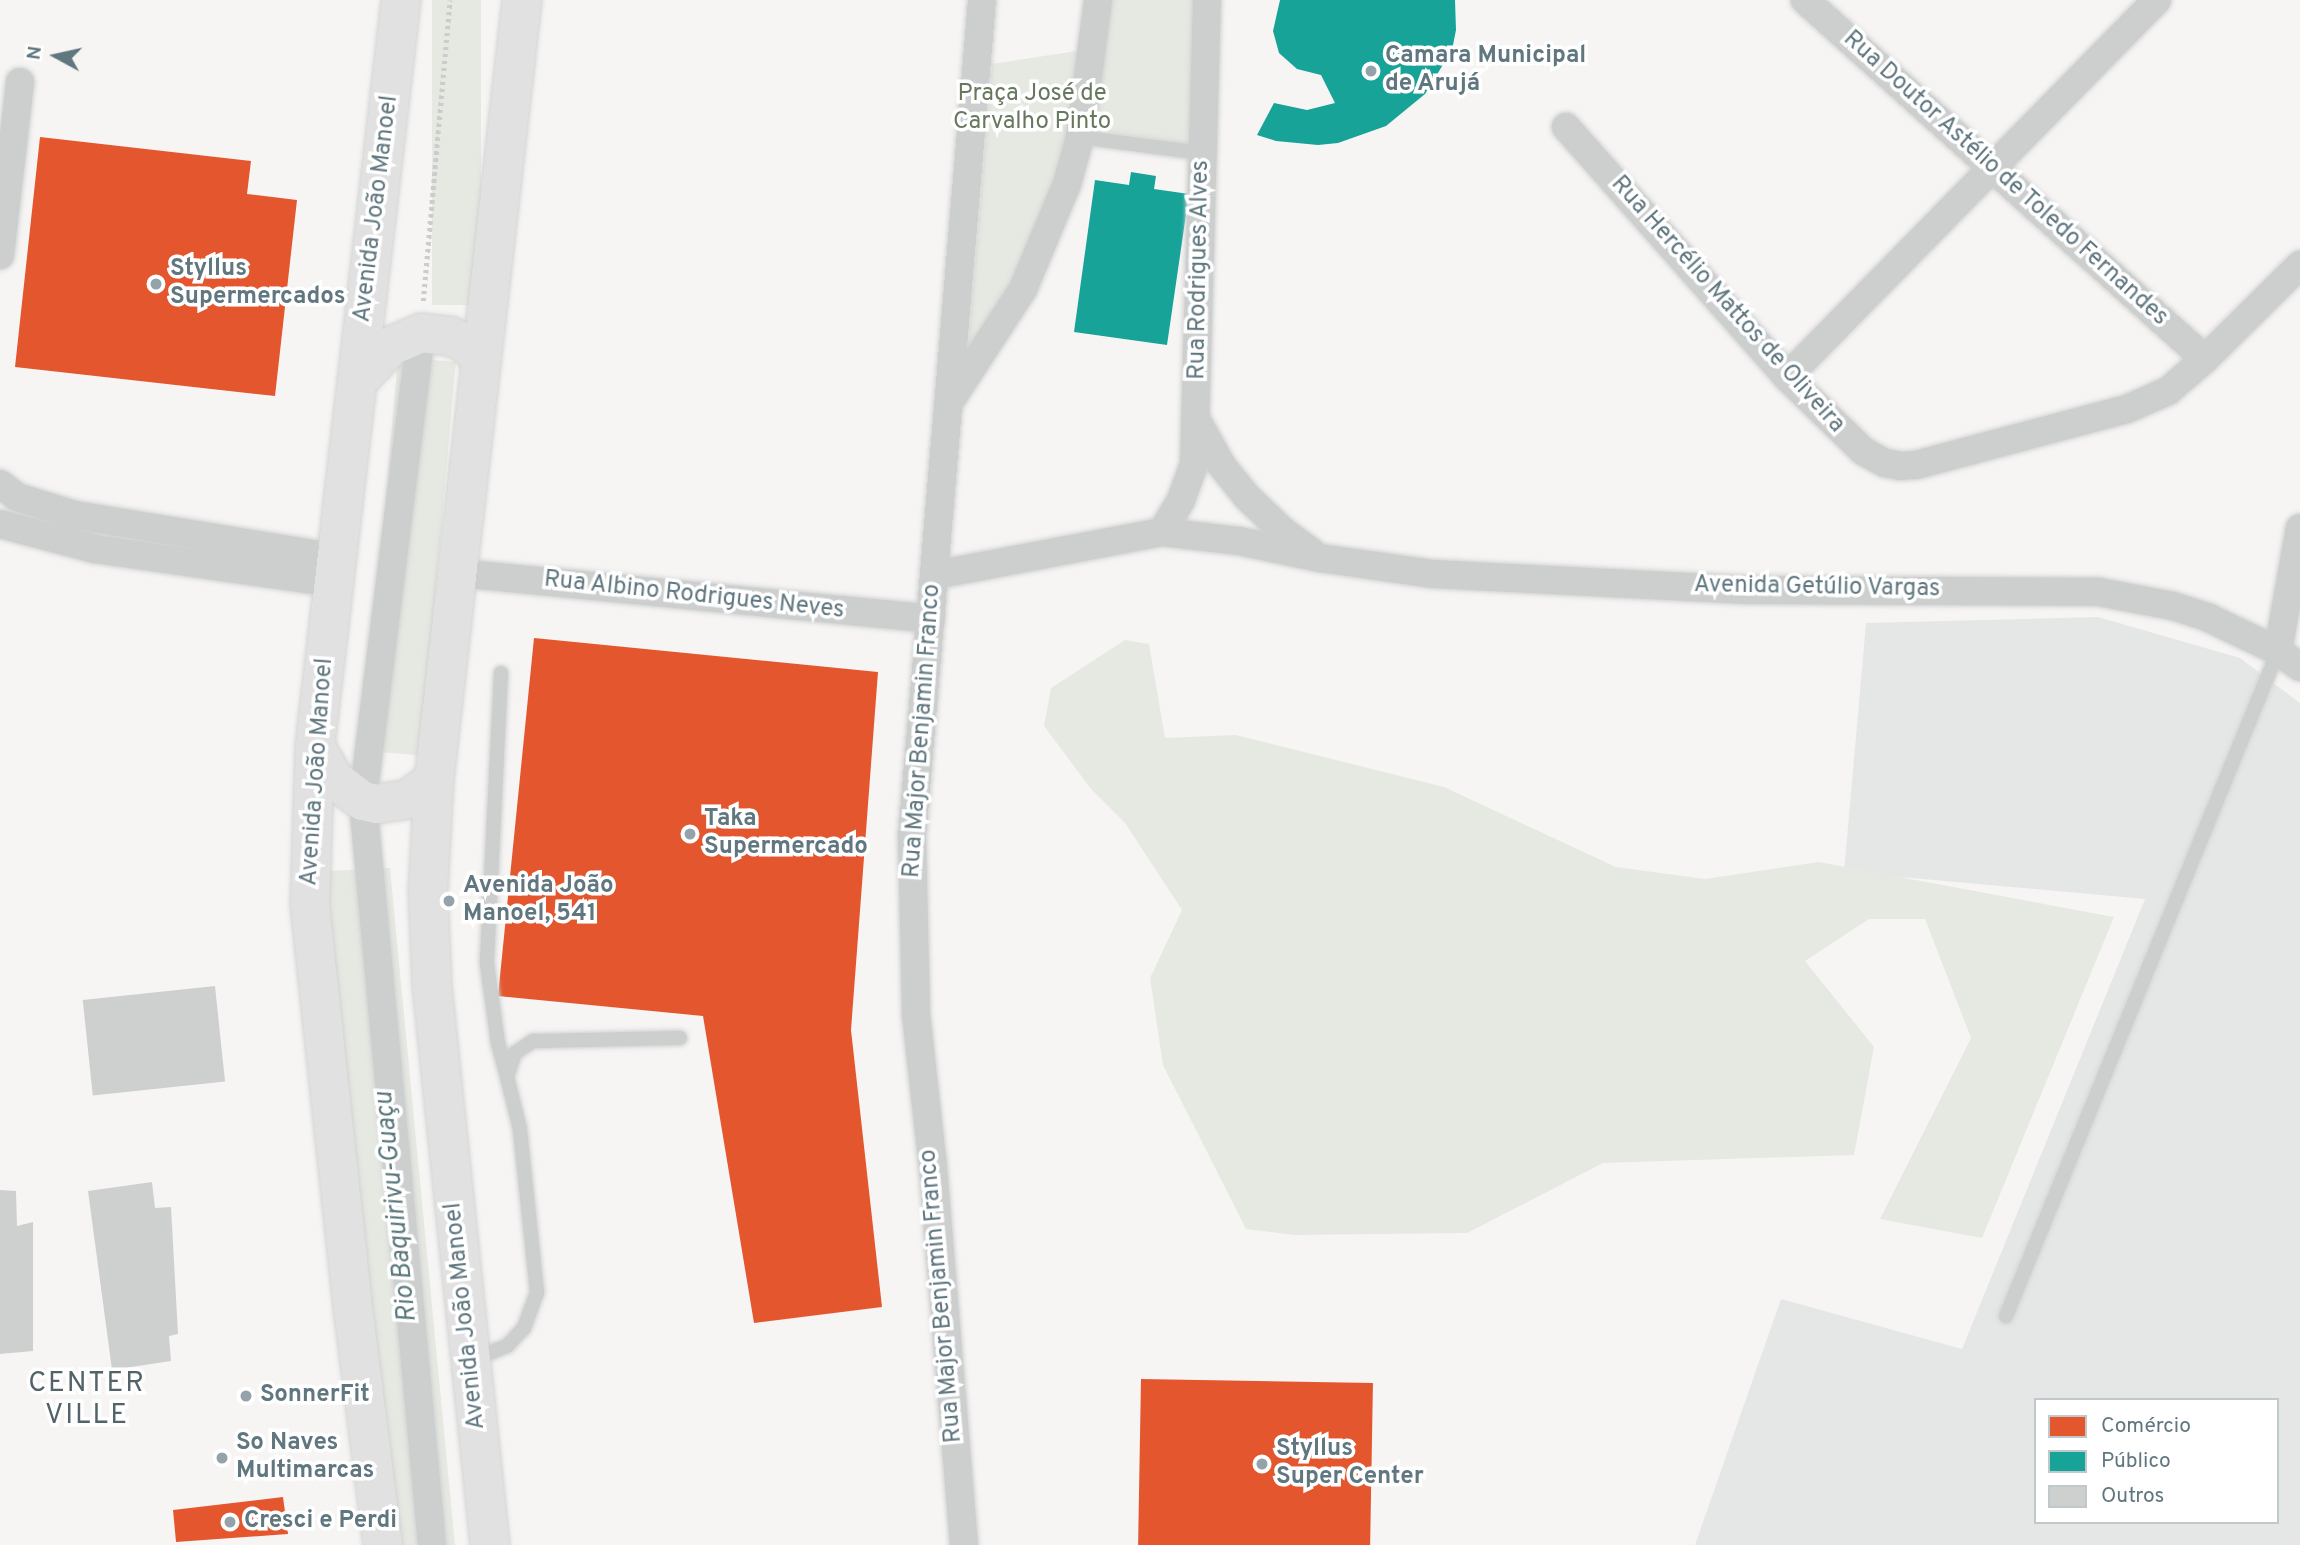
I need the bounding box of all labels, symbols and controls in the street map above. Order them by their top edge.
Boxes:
north arrow [21,21,91,91]
street label: Rua Doutor Astélio de Toledo Fernandes [1836,25,2174,333]
place label: Camara Municipal de Arujá [1385,43,1586,99]
text: N [22,45,48,62]
marker: Camara Municipal de Arujá [1363,63,1379,79]
park label: Praça José de Carvalho Pinto [953,81,1111,137]
street label: Avenida João Manoel [349,94,405,324]
street label: Rua Rodrigues Alves [1184,159,1216,381]
street label: Rua Hercélio Mattos de Oliveira [1604,171,1850,439]
place label: Styllus Supermercados [170,256,345,312]
marker: Styllus Supermercados [148,276,164,292]
street label: Rua Albino Rodrigues Neves [542,566,846,626]
street label: Avenida Getúlio Vargas [1693,571,1941,605]
street label: Rua Major Benjamin Franco [898,583,948,879]
street label: Avenida João Manoel [296,657,340,887]
place label: Taka Supermercado [704,806,868,862]
marker: Taka Supermercado [682,826,698,842]
place label: Avenida João Manoel, 541 [463,873,614,929]
marker: Avenida João Manoel, 541 [441,893,457,909]
water label: Rio Baquirivu-Guaçu [369,1090,425,1324]
street label: Rua Major Benjamin Franco [915,1148,969,1444]
street label: Avenida João Manoel [440,1201,492,1431]
district label: CENTER VILLE [29,1367,145,1433]
place label: SonnerFit [260,1382,370,1410]
marker: SonnerFit [238,1388,254,1404]
legend [2034,1398,2279,1524]
text: Comércio [2101,1413,2191,1440]
place label: So Naves Multimarcas [236,1430,374,1486]
place label: Styllus Super Center [1276,1436,1424,1492]
text: Público [2101,1448,2171,1475]
marker: So Naves Multimarcas [214,1450,230,1466]
marker: Styllus Super Center [1254,1456,1270,1472]
text: Outros [2101,1483,2164,1510]
place label: Cresci e Perdi [244,1508,397,1536]
marker: Cresci e Perdi [222,1514,238,1530]

